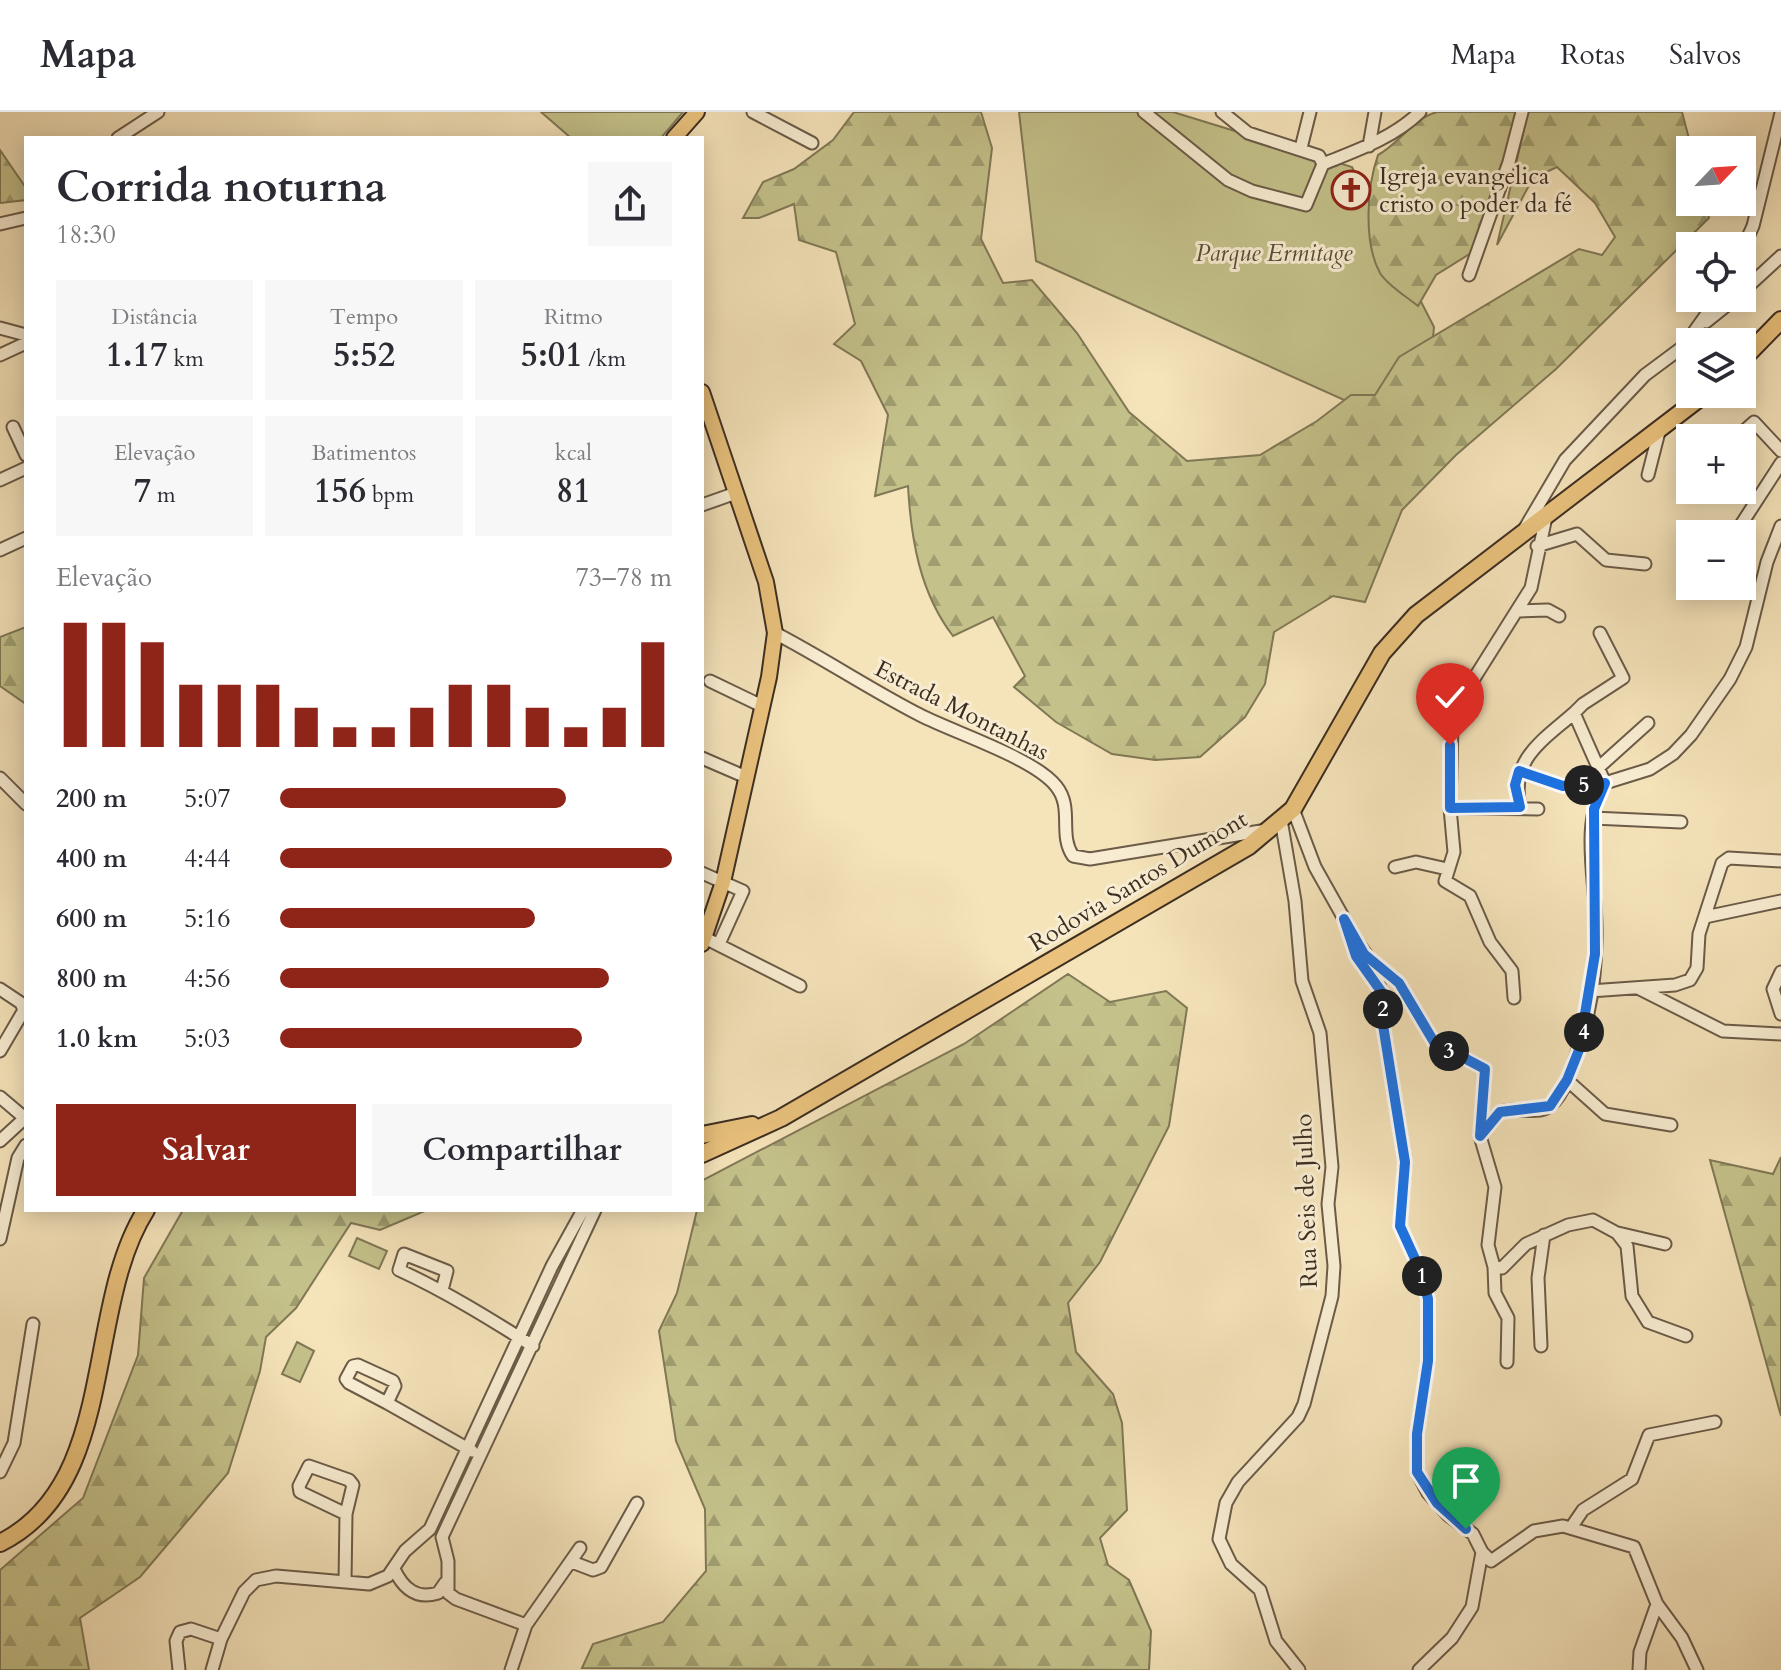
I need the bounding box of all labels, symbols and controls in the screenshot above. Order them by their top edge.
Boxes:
text: Mapa [40,29,136,81]
text: Mapa [1451,36,1516,74]
text: Rotas [1560,36,1625,74]
text: Salvos [1669,36,1741,74]
north arrow [1676,136,1756,216]
map controls [1676,136,1756,600]
text: Corrida noturna [56,157,387,217]
place label: Igreja evangelica cristo o poder da fé [1379,160,1572,221]
button: share [588,162,672,246]
church icon: Igreja evangelica cristo o poder da fé [1330,169,1372,211]
text: 18:30 [56,217,116,252]
button: locate [1676,232,1756,312]
park label: Parque Ermitage [1196,237,1353,270]
text: Distância [112,302,198,332]
text: Tempo [330,302,398,332]
text: Ritmo [544,302,603,332]
button: layers [1676,328,1756,408]
text: 1.17 [105,332,168,378]
text: 5:52 [333,332,395,378]
text: 5:01 [521,332,583,378]
text: km [168,344,204,374]
text: /km [583,344,626,374]
button: + [1676,424,1756,504]
text: Elevação [114,438,195,468]
text: Batimentos [312,438,416,468]
text: kcal [555,438,592,468]
text: 7 [134,468,151,514]
text: 156 [314,468,366,514]
text: 81 [556,468,591,514]
text: m [151,480,176,510]
text: bpm [366,480,414,510]
button: − [1676,520,1756,600]
text: Elevação [56,560,152,595]
text: 73–78 m [575,560,672,595]
street label: Estrada Montanhas [869,652,1055,769]
pin [1416,663,1484,745]
icon: check [1428,675,1472,719]
pin: 5 [1564,765,1604,805]
text: 5 [1578,770,1590,800]
text: 200 m [56,781,127,816]
text: 5:07 [184,781,231,816]
street label: Rodovia Santos Dumont [1023,803,1254,960]
text: 400 m [56,841,127,876]
text: 4:44 [184,841,231,876]
text: 600 m [56,901,127,936]
text: 5:16 [184,901,231,936]
text: 800 m [56,961,127,996]
text: 4:56 [184,961,231,996]
pin: 2 [1363,989,1403,1029]
text: 2 [1377,994,1389,1024]
pin: 4 [1564,1012,1604,1052]
text: 4 [1578,1017,1590,1047]
text: 1.0 km [56,1021,137,1056]
text: 5:03 [184,1021,231,1056]
pin: 3 [1429,1031,1469,1071]
text: 3 [1443,1036,1455,1066]
button: Salvar [56,1104,356,1196]
button: Compartilhar [372,1104,672,1196]
street label: Rua Seis de Julho [1287,1113,1326,1289]
pin: 1 [1402,1256,1442,1296]
text: 1 [1416,1261,1428,1291]
pin [1432,1447,1500,1529]
icon: arrive [1444,1459,1488,1503]

